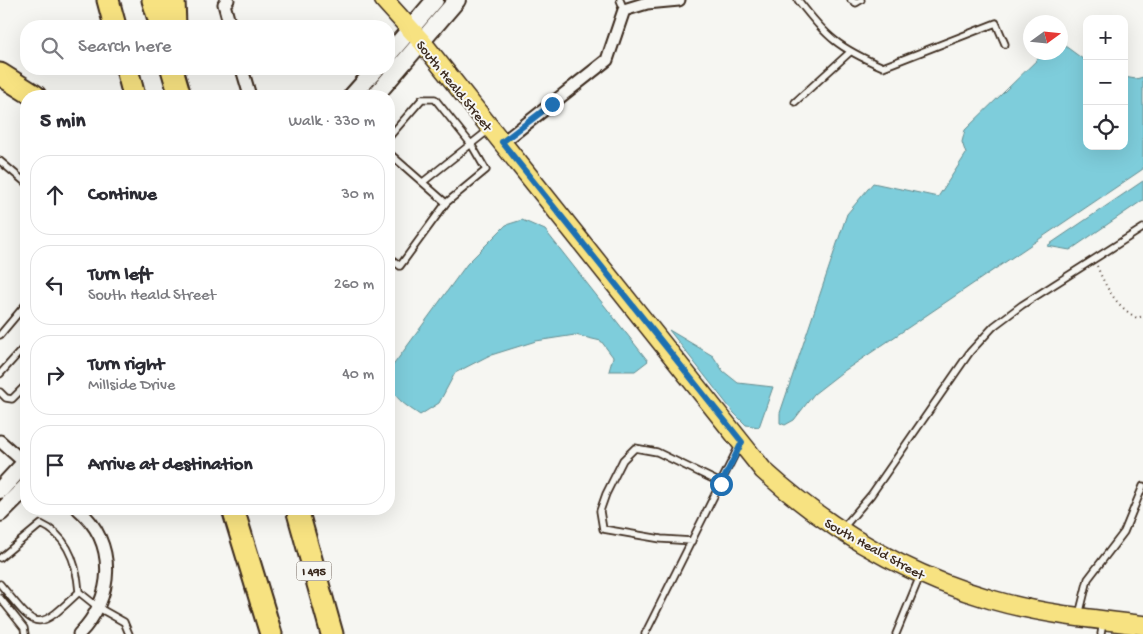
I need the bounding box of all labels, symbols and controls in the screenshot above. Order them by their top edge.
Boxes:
north arrow [1023,15,1068,60]
map controls [1083,15,1128,150]
button: + [1083,15,1128,60]
search box [20,20,395,75]
icon: search [38,34,66,62]
text: Search here [78,36,172,59]
street label: South Heald Street [411,38,496,136]
button: − [1083,60,1128,105]
route end [541,93,564,116]
button: locate [1083,105,1128,150]
text: 5 min [40,110,85,135]
text: Walk · 330 m [288,113,375,132]
icon: ahead [41,181,69,209]
text: Continue [88,184,157,207]
text: 30 m [341,186,374,205]
text: Turn left [88,264,152,287]
icon: left [41,271,69,299]
text: 260 m [334,276,374,295]
text: South Heald Street [88,287,216,306]
text: Turn right [88,354,164,377]
icon: right [41,361,69,389]
text: 40 m [342,366,374,385]
text: Millside Drive [88,377,175,396]
icon: arrive [41,451,69,479]
text: Arrive at destination [88,454,252,477]
route start [710,473,733,496]
street label: South Heald Street [821,516,928,585]
road number: I 495 [296,562,332,580]

